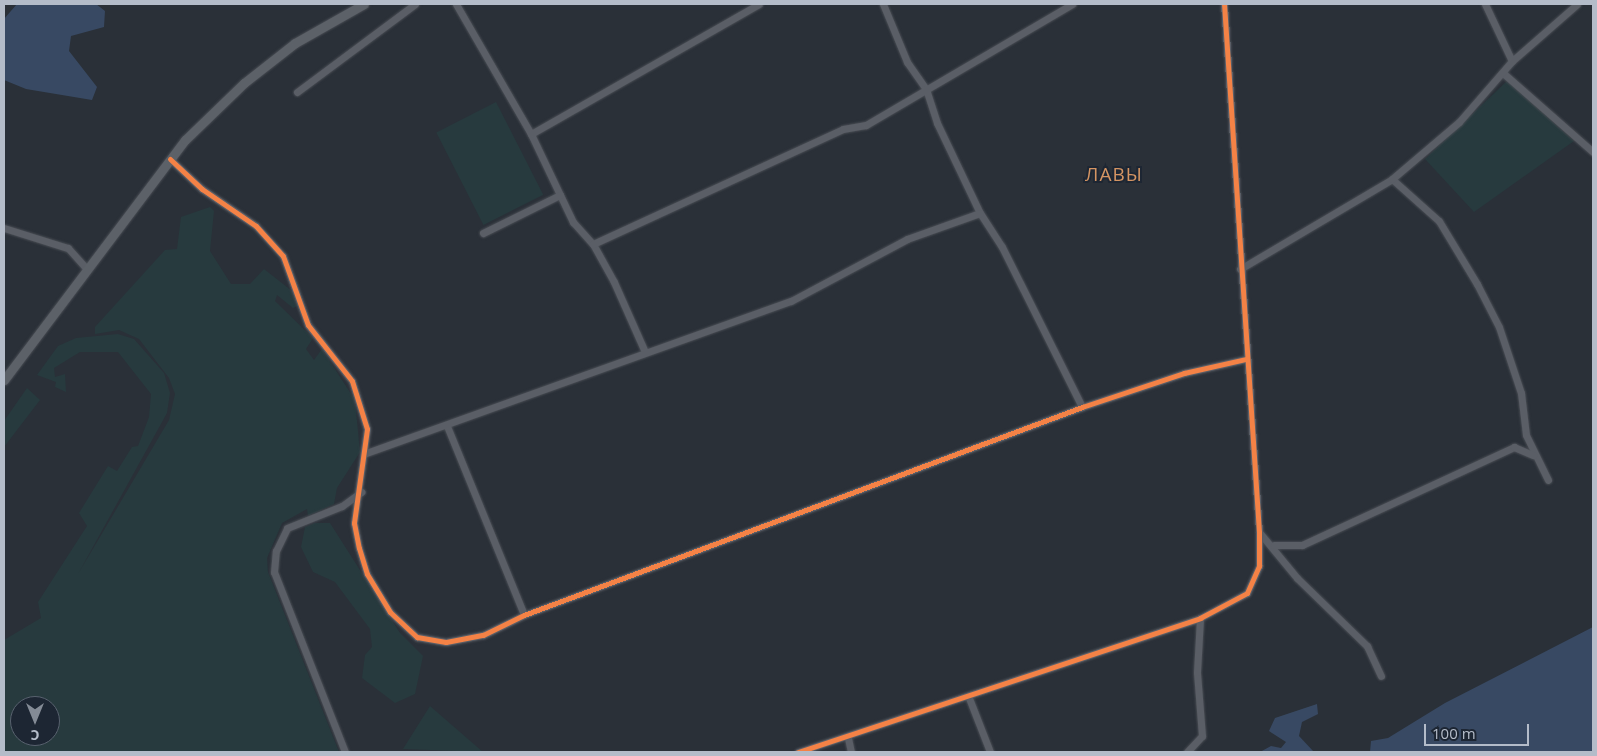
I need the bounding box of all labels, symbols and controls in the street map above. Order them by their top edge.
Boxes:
district label: ЛАВЫ [1085,164,1143,186]
north arrow [10,696,60,746]
scale bar [1427,714,1532,746]
text: 100 m [1432,723,1476,743]
text: С [31,726,39,745]

